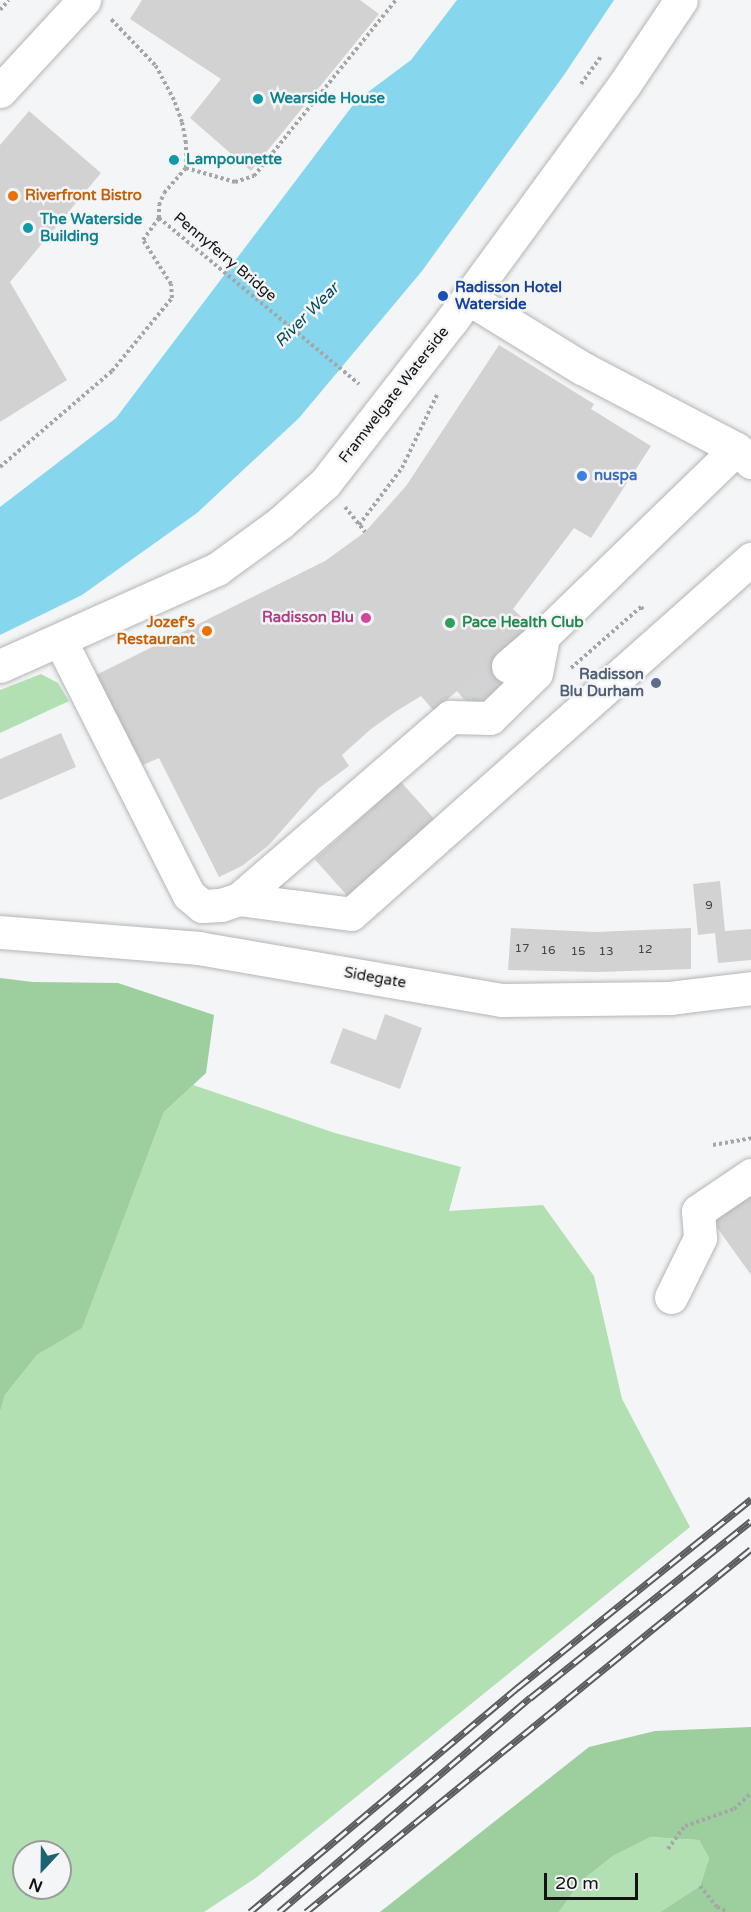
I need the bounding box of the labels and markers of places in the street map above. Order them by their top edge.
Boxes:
place label: Wearside House [270,90,385,108]
marker: Wearside House [251,92,265,106]
place label: Lampounette [186,151,282,169]
marker: Lampounette [167,153,181,167]
place label: Riverfront Bistro [25,187,142,205]
marker: Riverfront Bistro [6,189,20,203]
place label: The Waterside Building [40,210,142,245]
marker: The Waterside Building [21,221,35,235]
place label: Radisson Hotel Waterside [455,278,562,313]
marker: Radisson Hotel Waterside [436,289,450,303]
place label: nuspa [594,467,637,485]
marker: nuspa [575,469,589,483]
place label: Radisson Blu [262,609,354,627]
marker: Radisson Blu [359,611,373,625]
place label: Jozef's Restaurant [117,613,195,648]
place label: Pace Health Club [462,614,584,632]
marker: Pace Health Club [443,616,457,630]
marker: Jozef's Restaurant [200,624,214,638]
place label: Radisson Blu Durham [560,665,644,700]
marker: Radisson Blu Durham [649,676,663,690]

